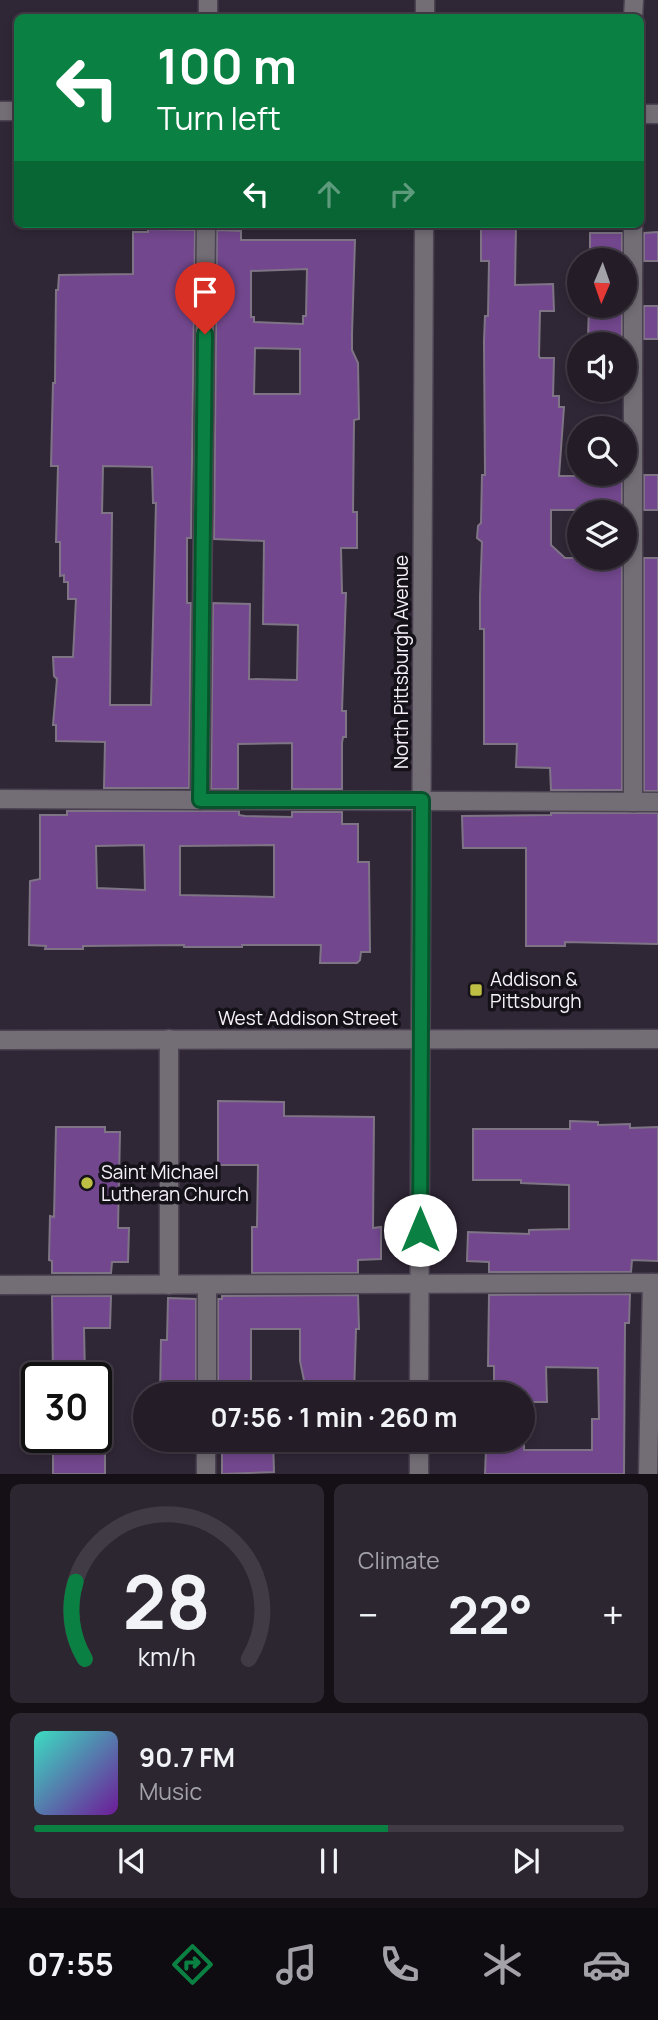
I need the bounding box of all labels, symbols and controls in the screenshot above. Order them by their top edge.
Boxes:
text: 100 m [157,32,297,99]
icon: left [42,42,133,133]
text: Turn left [157,96,281,140]
icon: left [237,175,275,213]
icon: ahead [310,175,348,213]
icon: right [383,175,421,213]
north arrow [567,248,637,318]
map controls [567,248,637,570]
pin [175,262,235,334]
icon: arrive [186,273,224,311]
button: sound [567,332,637,402]
button: search [567,416,637,486]
button: layers [567,500,637,570]
street label: North Pittsburgh Avenue [388,555,414,769]
place label: Addison & Pittsburgh [490,966,582,1014]
marker: Addison & Pittsburgh [468,982,484,998]
street label: West Addison Street [218,1005,398,1031]
place label: Saint Michael Lutheran Church [101,1159,249,1207]
marker: Saint Michael Lutheran Church [79,1175,95,1191]
position arrow [383,1193,457,1267]
speed limit sign: 30 [21,1362,112,1453]
text: 07:56 · 1 min · 260 m [211,1399,457,1435]
text: Climate [358,1544,440,1576]
text: 28 [123,1552,211,1652]
text: 22° [448,1579,533,1650]
text: − [358,1588,379,1640]
text: + [602,1588,624,1640]
text: km/h [138,1639,196,1674]
text: 90.7 FM [139,1739,235,1775]
text: Music [139,1775,202,1807]
icon: previous [113,1842,151,1880]
icon: pause [310,1842,348,1880]
icon: next [507,1842,545,1880]
icon: directions [168,1940,217,1989]
icon: music [272,1940,321,1989]
icon: phone [375,1940,424,1989]
icon: climate [478,1940,527,1989]
icon: car [582,1940,631,1989]
text: 07:55 [27,1942,114,1986]

